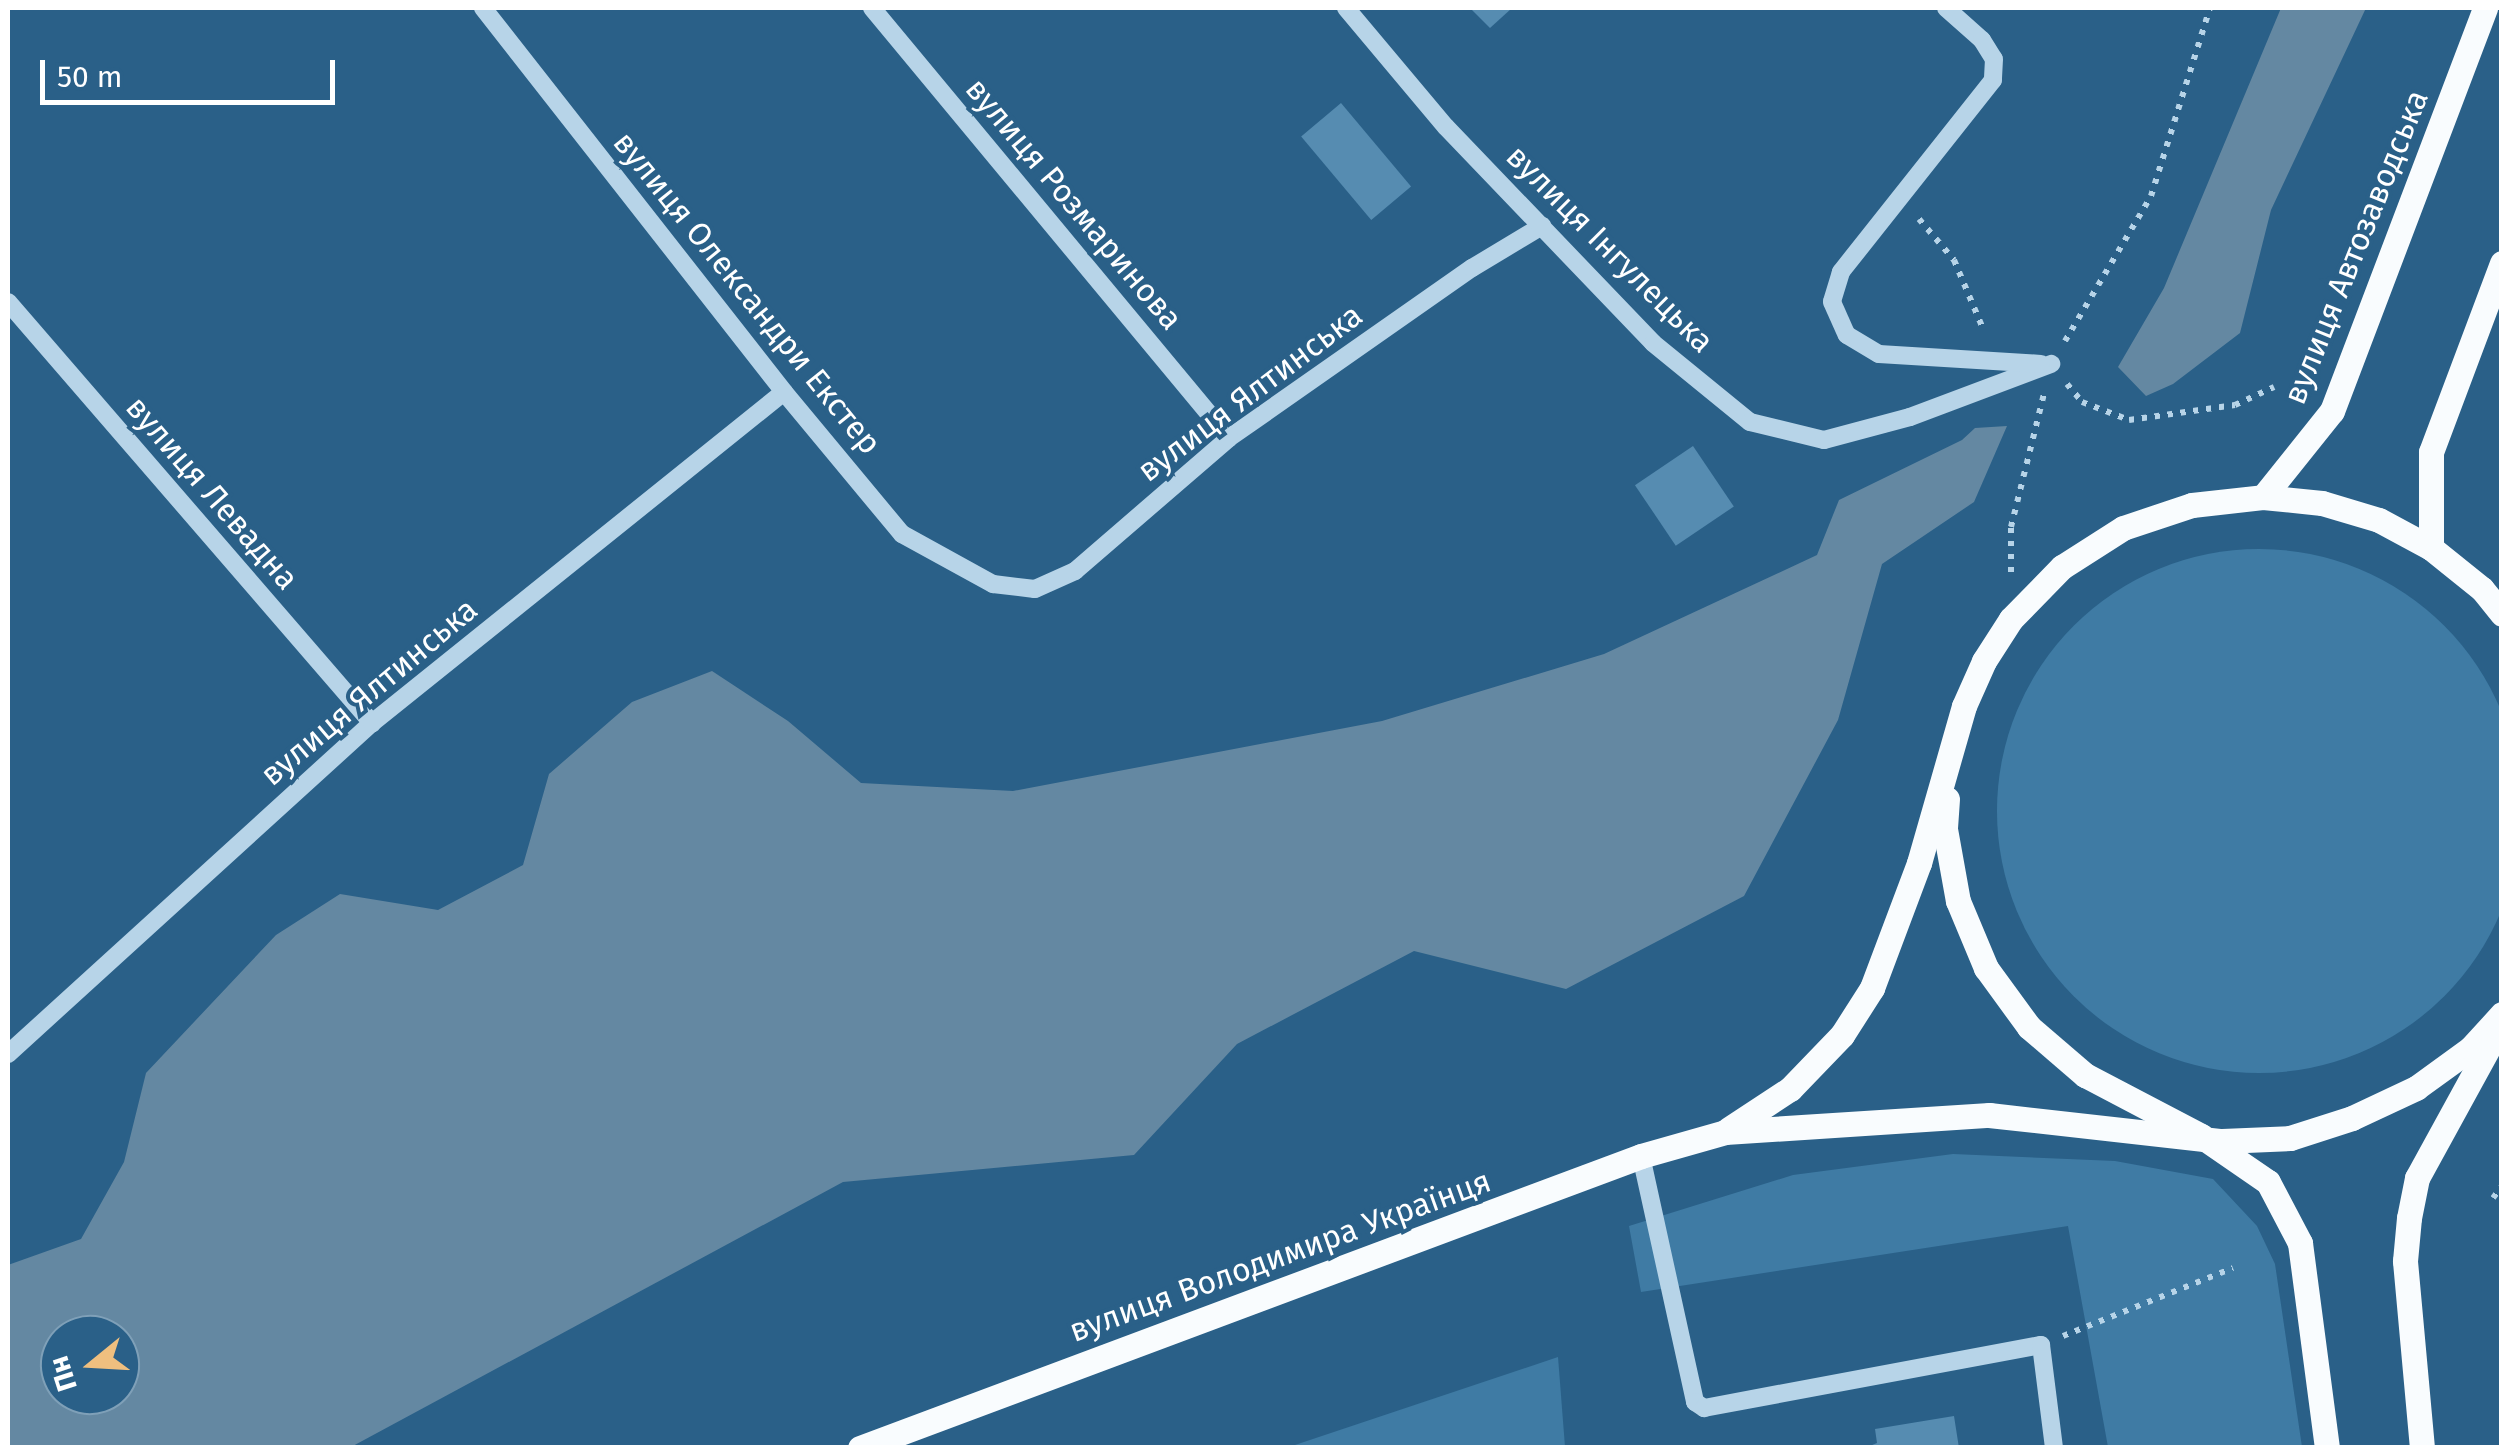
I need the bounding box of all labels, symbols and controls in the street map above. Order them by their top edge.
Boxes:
scale bar [45,40,340,102]
text: 50 m [57,59,122,95]
street label: вулиця Розмаринова [957,70,1191,338]
street label: вулиця Автозаводська [2275,84,2437,410]
street label: вулиця Олександри Екстер [605,124,889,462]
street label: вулиця Інгулецька [1498,137,1722,361]
street label: вулиця Ялтинська [1130,296,1370,490]
street label: вулиця Левадна [118,389,306,597]
street label: вулиця Ялтинська [253,590,485,794]
street label: вулиця Володимира Українця [1064,1162,1496,1350]
north arrow [40,1315,140,1415]
text: Пн [42,1352,84,1396]

